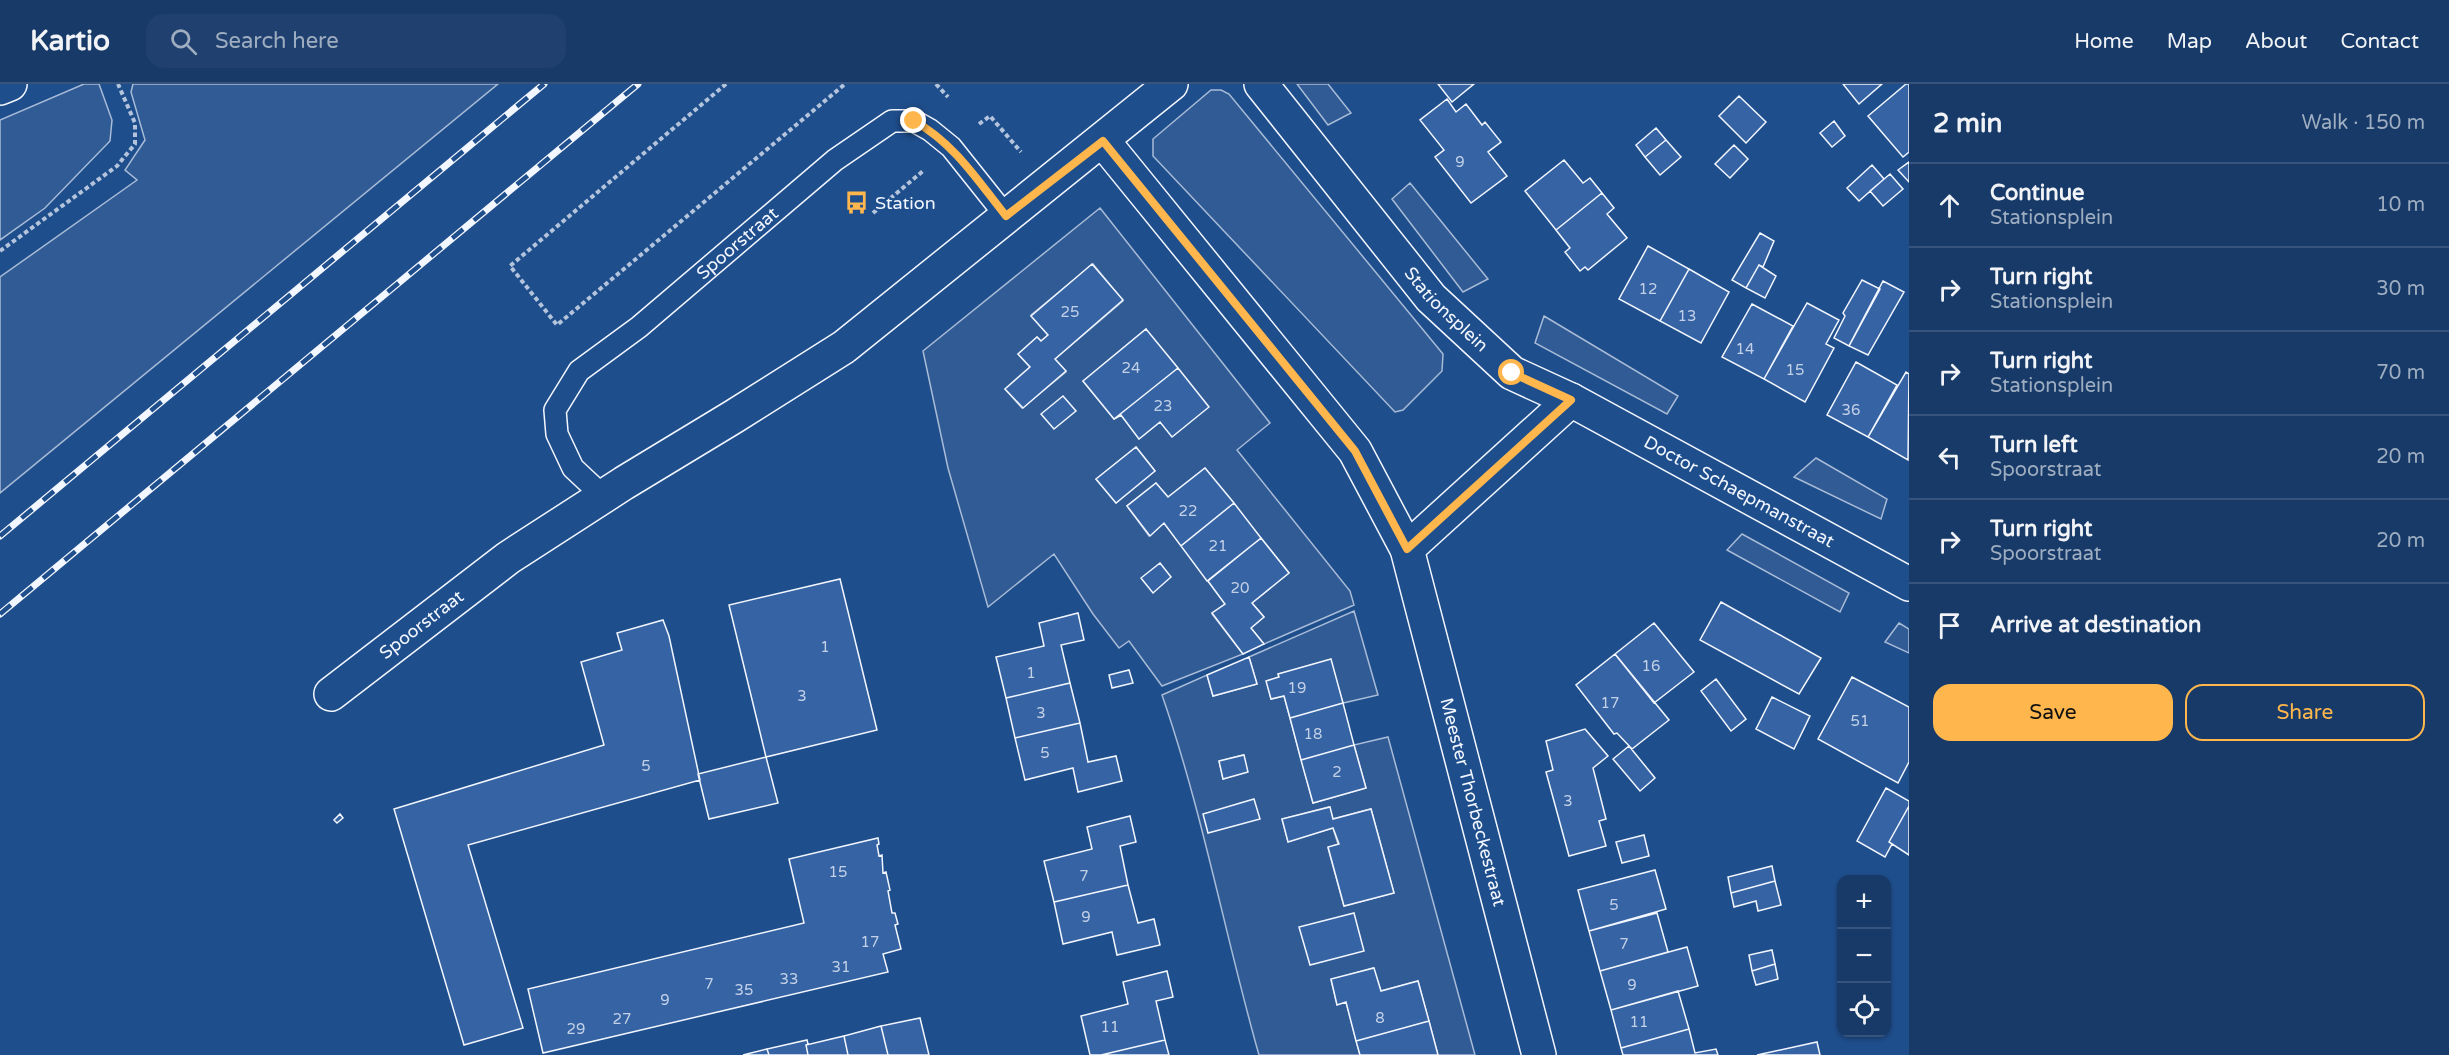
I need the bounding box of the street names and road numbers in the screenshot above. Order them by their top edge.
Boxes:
street label: Spoorstraat [692,202,783,284]
street label: Stationsplein [1400,262,1493,356]
street label: Doctor Schaepmanstraat [1640,431,1838,552]
street label: Spoorstraat [375,585,468,664]
street label: Meester Thorbeckestraat [1435,695,1511,909]

